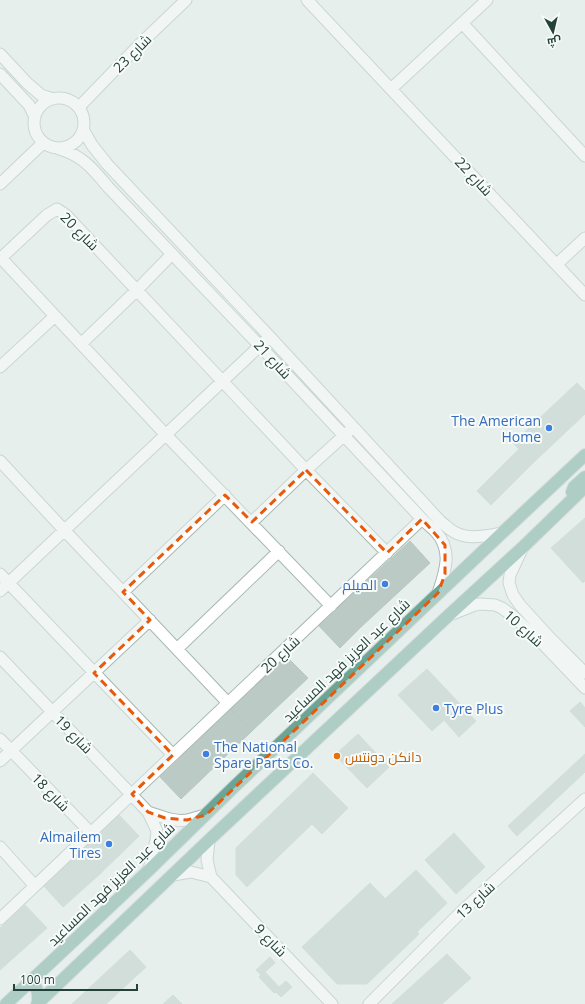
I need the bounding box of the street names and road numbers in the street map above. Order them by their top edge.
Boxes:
street label: شارع 23 [109,30,155,76]
street label: شارع 22 [451,152,497,200]
street label: شارع 20 [57,208,103,254]
street label: شارع 21 [250,335,296,383]
street label: شارع عبد العزيز فهد المساعيد [278,594,414,726]
street label: شارع 10 [500,605,548,651]
street label: شارع 20 [256,631,304,677]
street label: شارع 19 [51,711,97,757]
street label: شارع 18 [28,769,74,815]
street label: شارع عبد العزيز فهد المساعيد [43,818,179,950]
street label: شارع 13 [451,877,499,923]
street label: شارع 9 [251,919,291,961]

